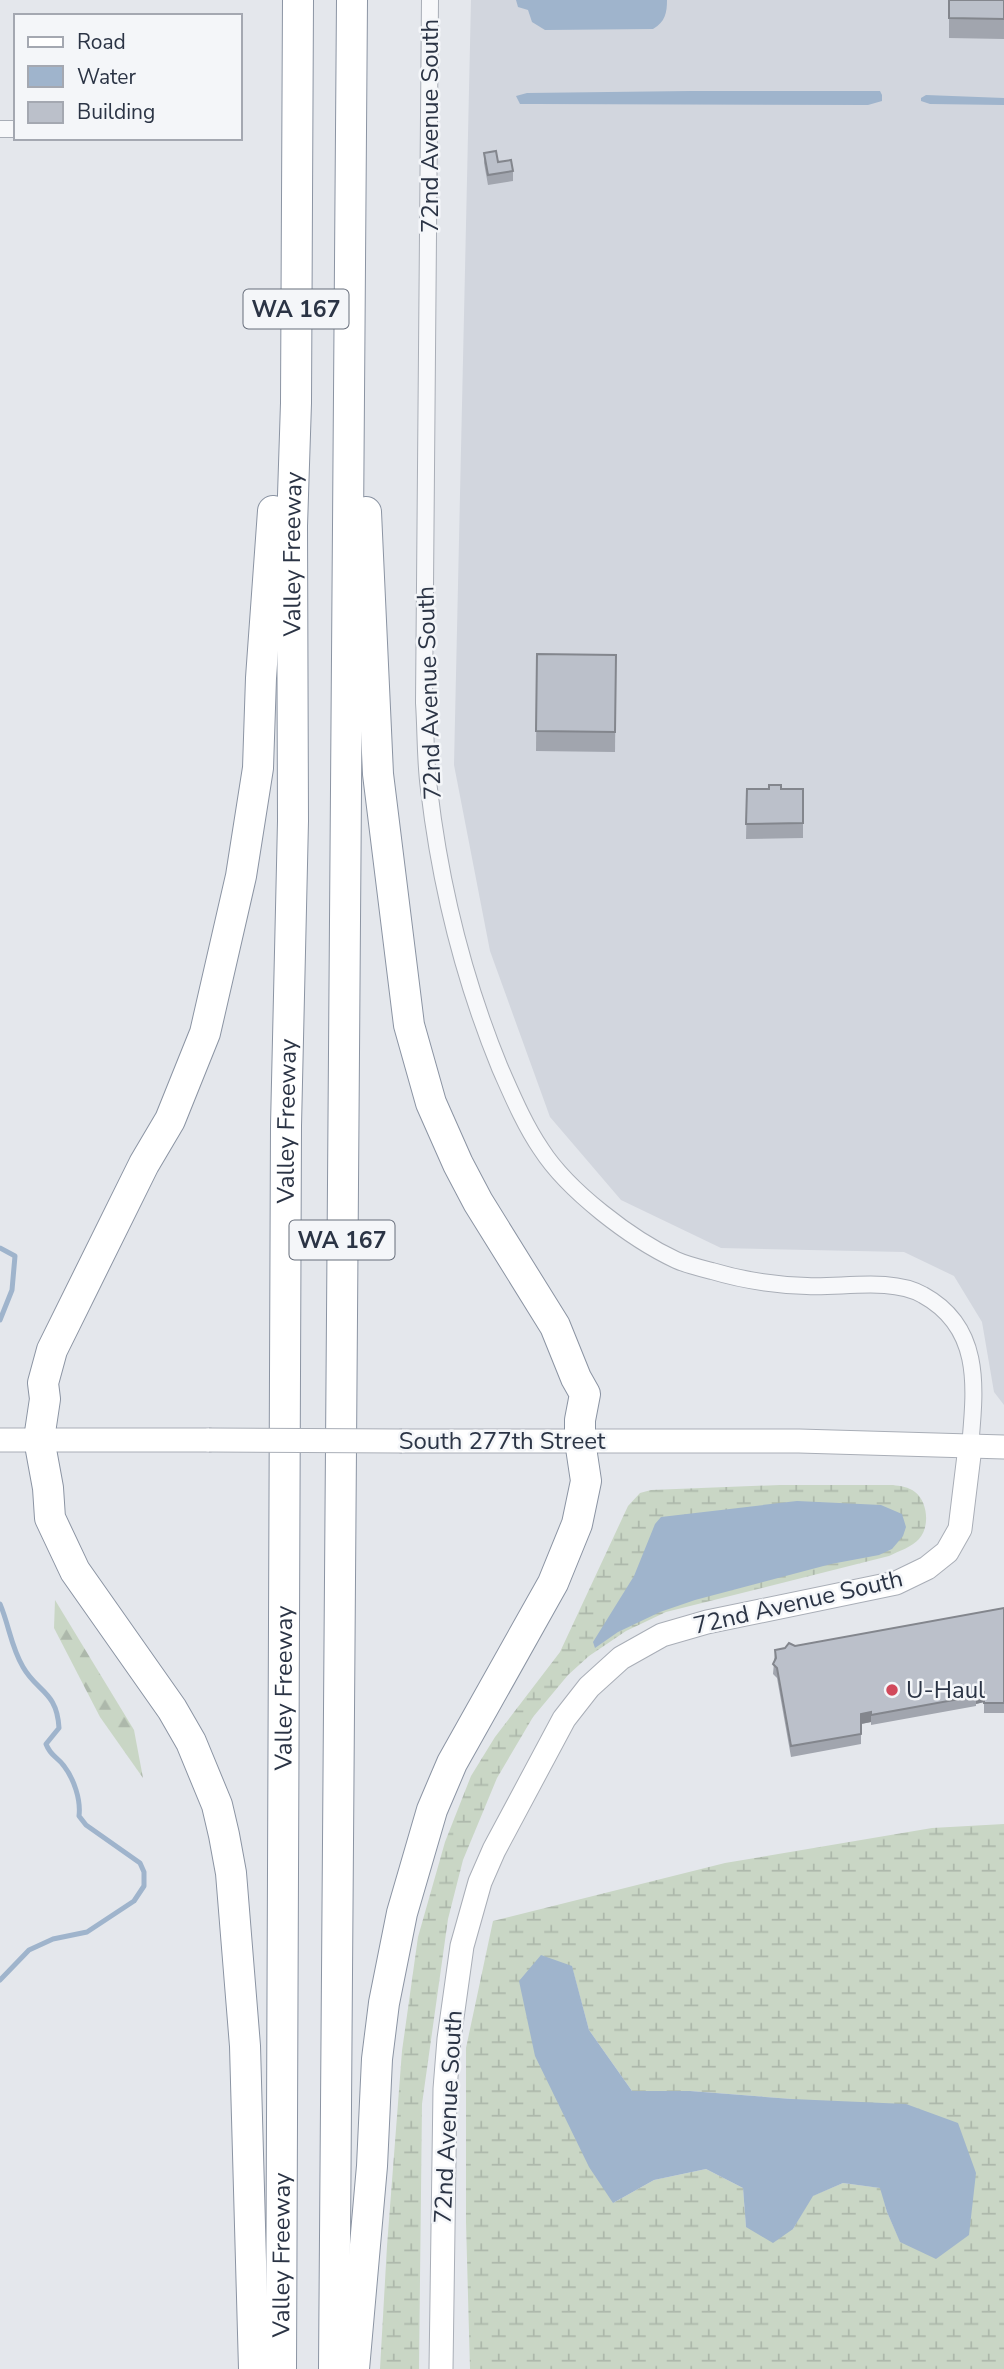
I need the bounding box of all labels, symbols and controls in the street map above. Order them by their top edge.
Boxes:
legend [14,14,242,140]
street label: 72nd Avenue South [414,19,446,233]
text: Road [77,28,126,56]
text: Water [77,63,136,91]
text: Building [77,98,155,126]
road number: WA 167 [244,290,348,328]
street label: Valley Freeway [276,471,310,638]
street label: 72nd Avenue South [409,585,449,801]
street label: Valley Freeway [270,1038,304,1204]
road number: WA 167 [290,1220,394,1260]
street label: South 277th Street [399,1425,606,1457]
street label: 72nd Avenue South [690,1562,906,1642]
street label: Valley Freeway [267,1605,300,1771]
place label: U-Haul [906,1674,985,1706]
marker: U-Haul [884,1682,900,1698]
street label: 72nd Avenue South [426,2009,470,2225]
street label: Valley Freeway [265,2172,298,2338]

